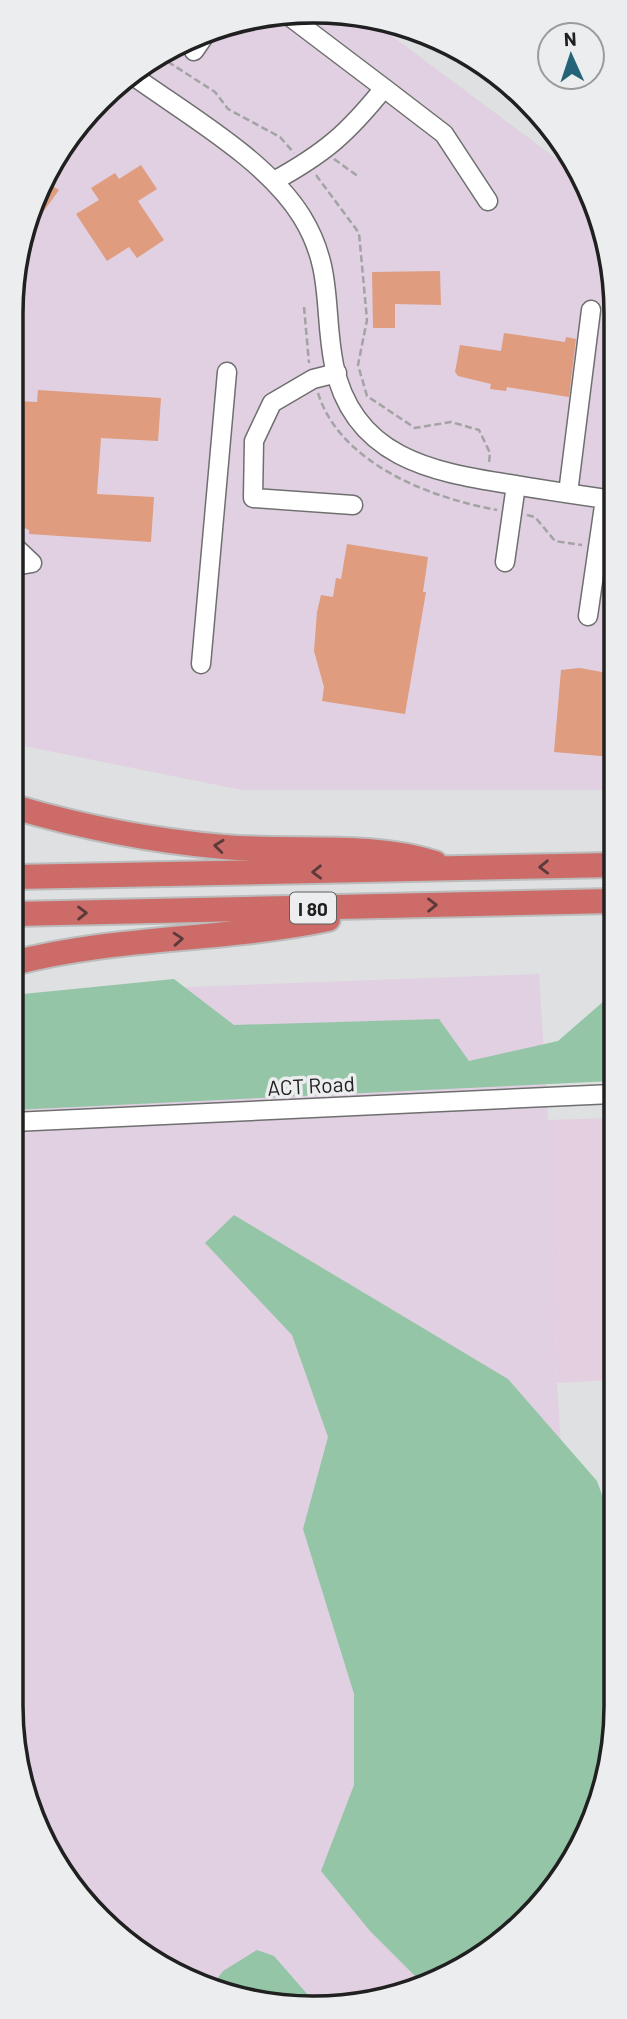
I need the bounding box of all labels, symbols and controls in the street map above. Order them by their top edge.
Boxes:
north arrow [536,21,606,91]
text: N [563,27,577,50]
one-way arrow [213,839,224,854]
one-way arrow [539,859,549,875]
one-way arrow [311,864,322,880]
road number: I 80 [290,893,336,924]
one-way arrow [427,898,438,913]
one-way arrow [77,905,88,920]
one-way arrow [172,932,183,947]
street label: ACT Road [267,1070,355,1100]

